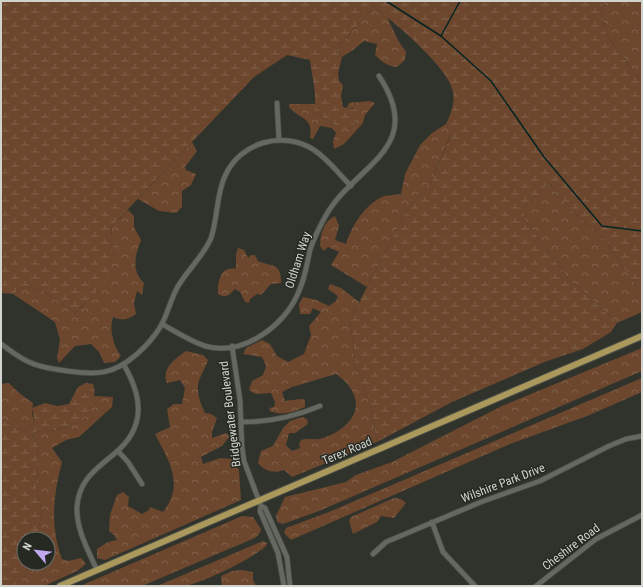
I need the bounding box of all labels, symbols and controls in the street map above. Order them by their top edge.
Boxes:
street label: Oldham Way [282,230,314,290]
street label: Bridgewater Boulevard [217,360,243,468]
street label: Terex Road [320,434,374,468]
street label: Wilshire Park Drive [459,460,547,505]
street label: Cheshire Road [540,521,603,573]
north arrow [16,531,56,571]
text: N [20,540,35,553]

